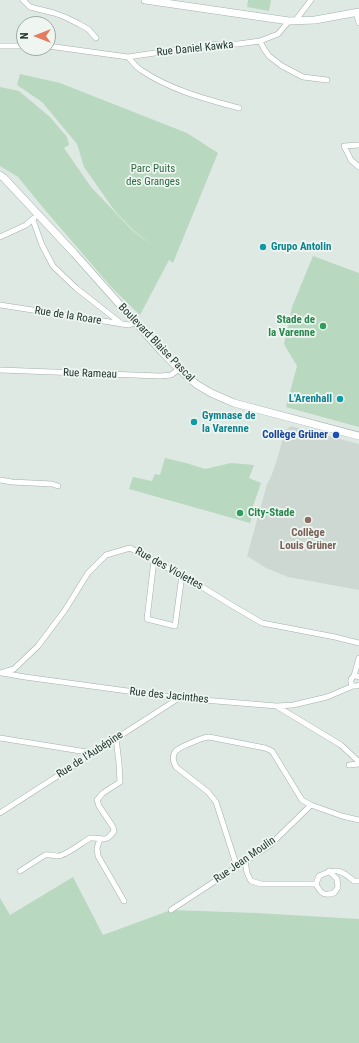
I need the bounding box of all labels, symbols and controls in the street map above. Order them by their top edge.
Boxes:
north arrow [16,16,56,56]
text: N [18,33,31,39]
street label: Rue Daniel Kawka [156,38,234,60]
park label: Parc Puits des Granges [126,162,180,188]
place label: Grupo Antolin [271,240,331,254]
marker: Grupo Antolin [258,242,268,252]
street label: Boulevard Blaise Pascal [115,301,197,385]
street label: Rue de la Roare [34,304,102,328]
place label: Stade de la Varenne [268,313,315,339]
marker: Stade de la Varenne [318,321,328,331]
street label: Rue Rameau [63,366,117,382]
place label: L'Arenhall [289,392,332,406]
marker: L'Arenhall [335,394,345,404]
place label: Gymnase de la Varenne [202,409,256,435]
marker: Gymnase de la Varenne [189,417,199,427]
place label: Collège Grüner [262,428,328,442]
marker: Collège Grüner [331,430,341,440]
place label: City-Stade [248,506,294,520]
marker: City-Stade [235,508,245,518]
marker: Collège Louis Grüner [303,515,313,525]
place label: Collège Louis Grüner [280,526,336,552]
street label: Rue des Violettes [133,545,205,593]
street label: Rue des Jacinthes [129,685,209,707]
street label: Rue de l'Aubépine [54,729,126,781]
street label: Rue Jean Moulin [212,834,278,886]

